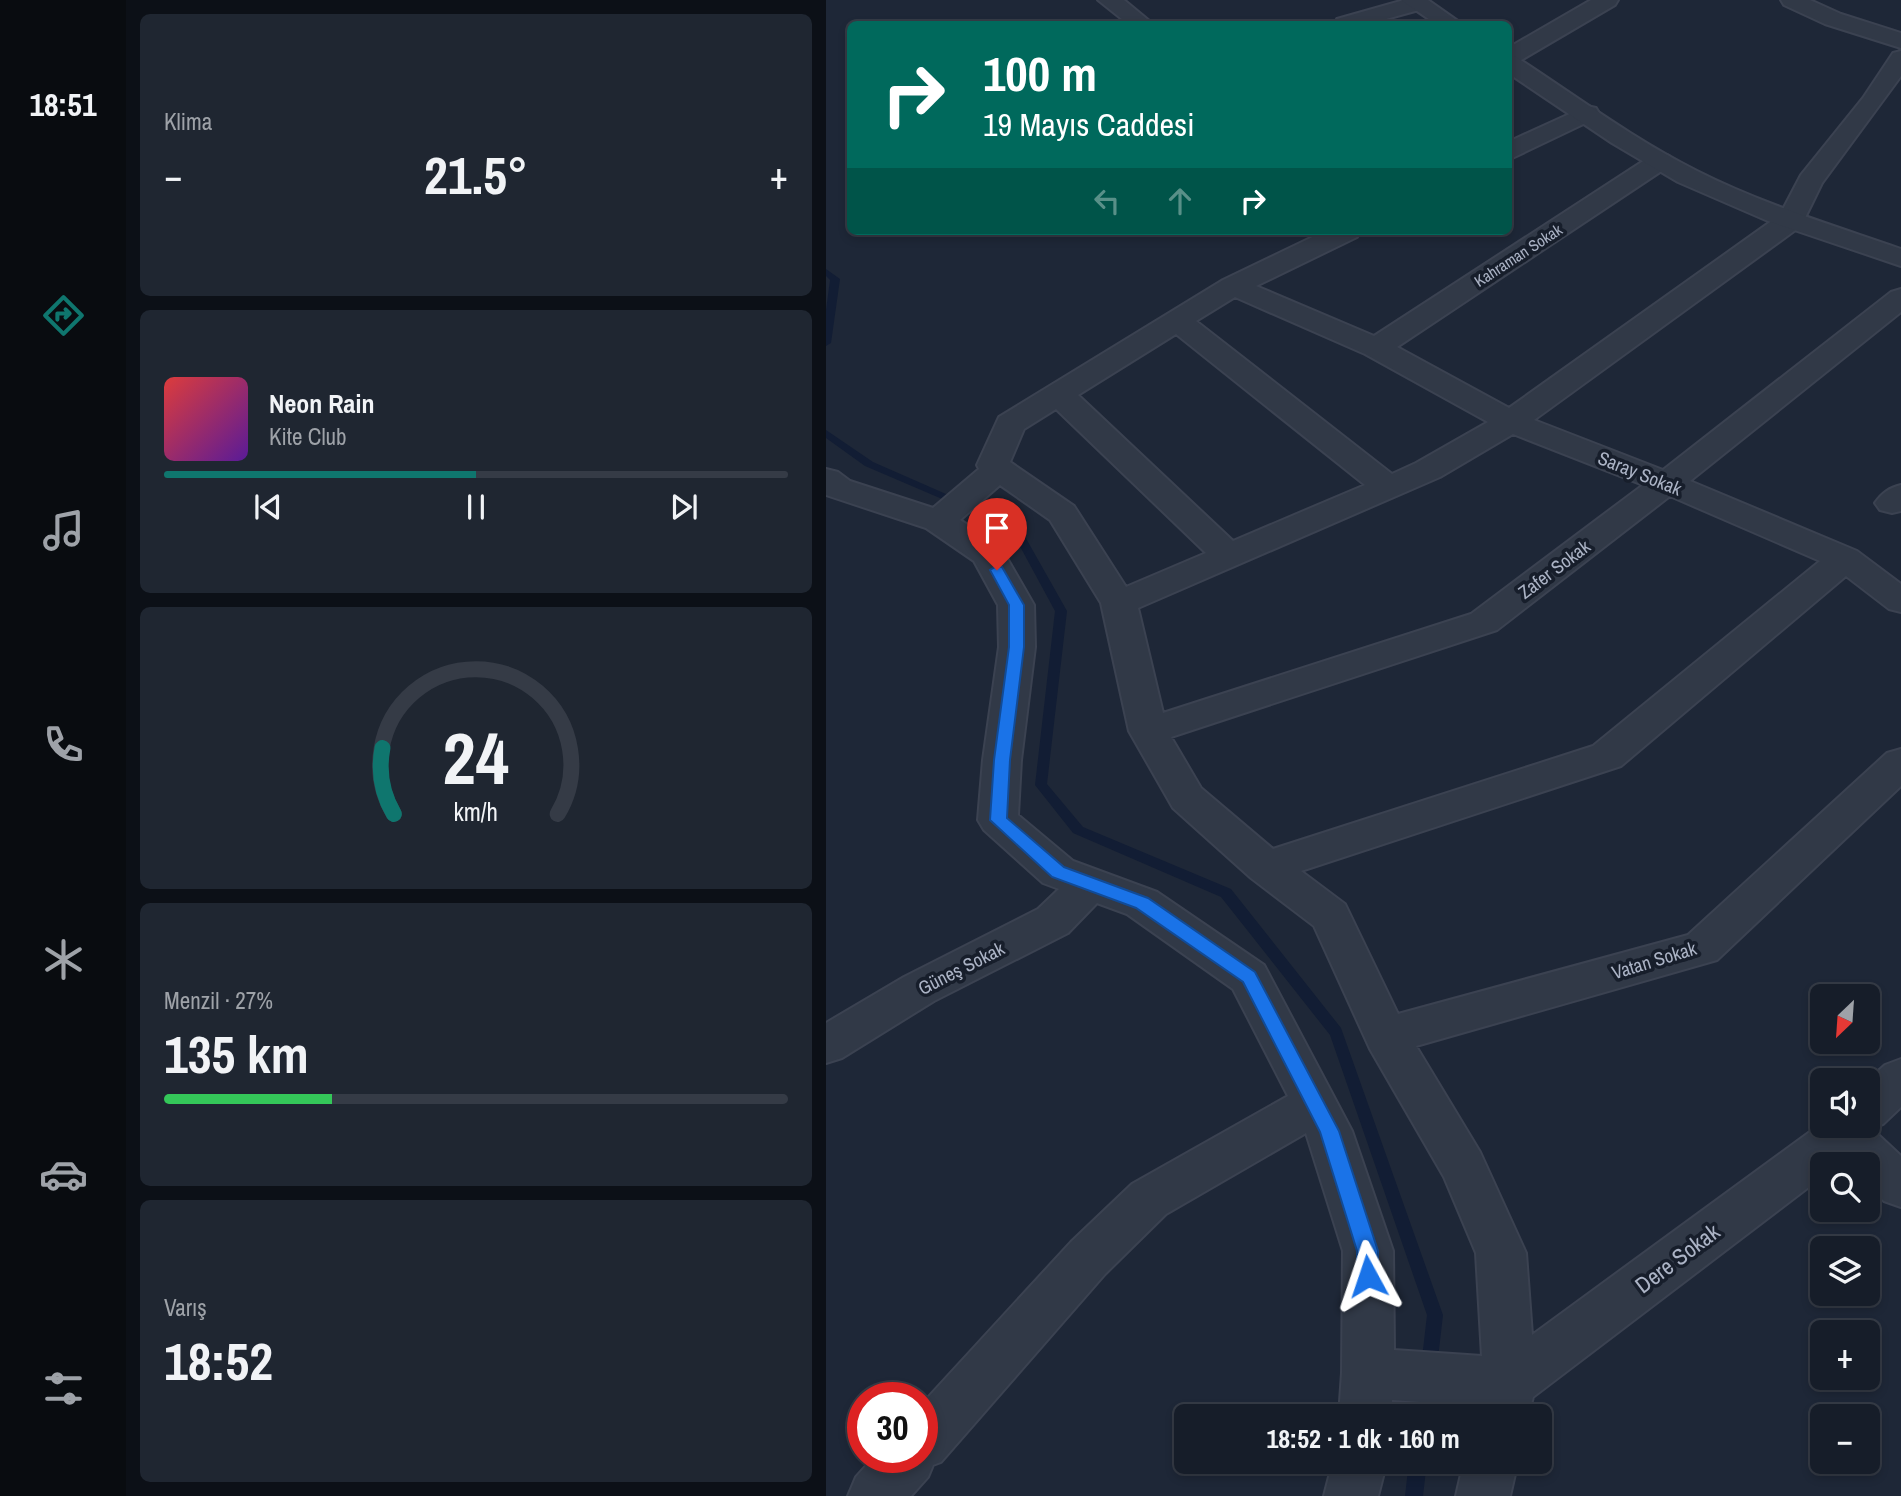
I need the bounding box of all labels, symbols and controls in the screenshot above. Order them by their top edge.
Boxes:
text: 100 m [983,40,1097,106]
icon: right [868,49,959,140]
text: 18:51 [29,83,97,126]
text: 19 Mayıs Caddesi [983,103,1195,146]
text: Klima [164,106,212,137]
text: 21.5° [424,140,528,210]
text: − [164,150,182,201]
text: + [770,150,788,201]
icon: left [1088,182,1126,220]
icon: ahead [1161,182,1199,220]
icon: right [1234,182,1272,220]
street label: Kahraman Sokak [1470,218,1567,292]
icon: directions [39,291,88,340]
text: Neon Rain [269,386,374,421]
text: Kite Club [269,421,347,452]
street label: Saray Sokak [1594,444,1686,502]
icon: previous [249,488,287,526]
icon: pause [457,488,495,526]
icon: next [665,488,703,526]
pin [967,498,1027,570]
icon: music [39,506,88,555]
icon: arrive [978,509,1016,547]
street label: Zafer Sokak [1513,533,1596,605]
text: 24 [443,709,509,807]
icon: phone [39,720,88,769]
text: km/h [454,795,498,829]
icon: climate [39,935,88,984]
street label: Güneş Sokak [913,935,1009,1001]
street label: Vatan Sokak [1608,935,1700,985]
north arrow [1810,984,1880,1054]
map controls [1810,984,1880,1474]
text: Menzil · 27% [164,985,273,1016]
text: 135 km [164,1019,309,1089]
button: sound [1810,1068,1880,1138]
icon: car [39,1150,88,1199]
button: search [1810,1152,1880,1222]
street label: Dere Sokak [1628,1216,1726,1300]
button: layers [1810,1236,1880,1306]
position arrow [1331,1239,1405,1313]
text: Varış [164,1292,207,1323]
button: + [1810,1320,1880,1390]
text: 18:52 [164,1326,273,1396]
icon: filters [39,1364,88,1413]
speed limit sign: 30 [847,1382,938,1473]
button: − [1810,1404,1880,1474]
text: 18:52 · 1 dk · 160 m [1266,1421,1460,1456]

